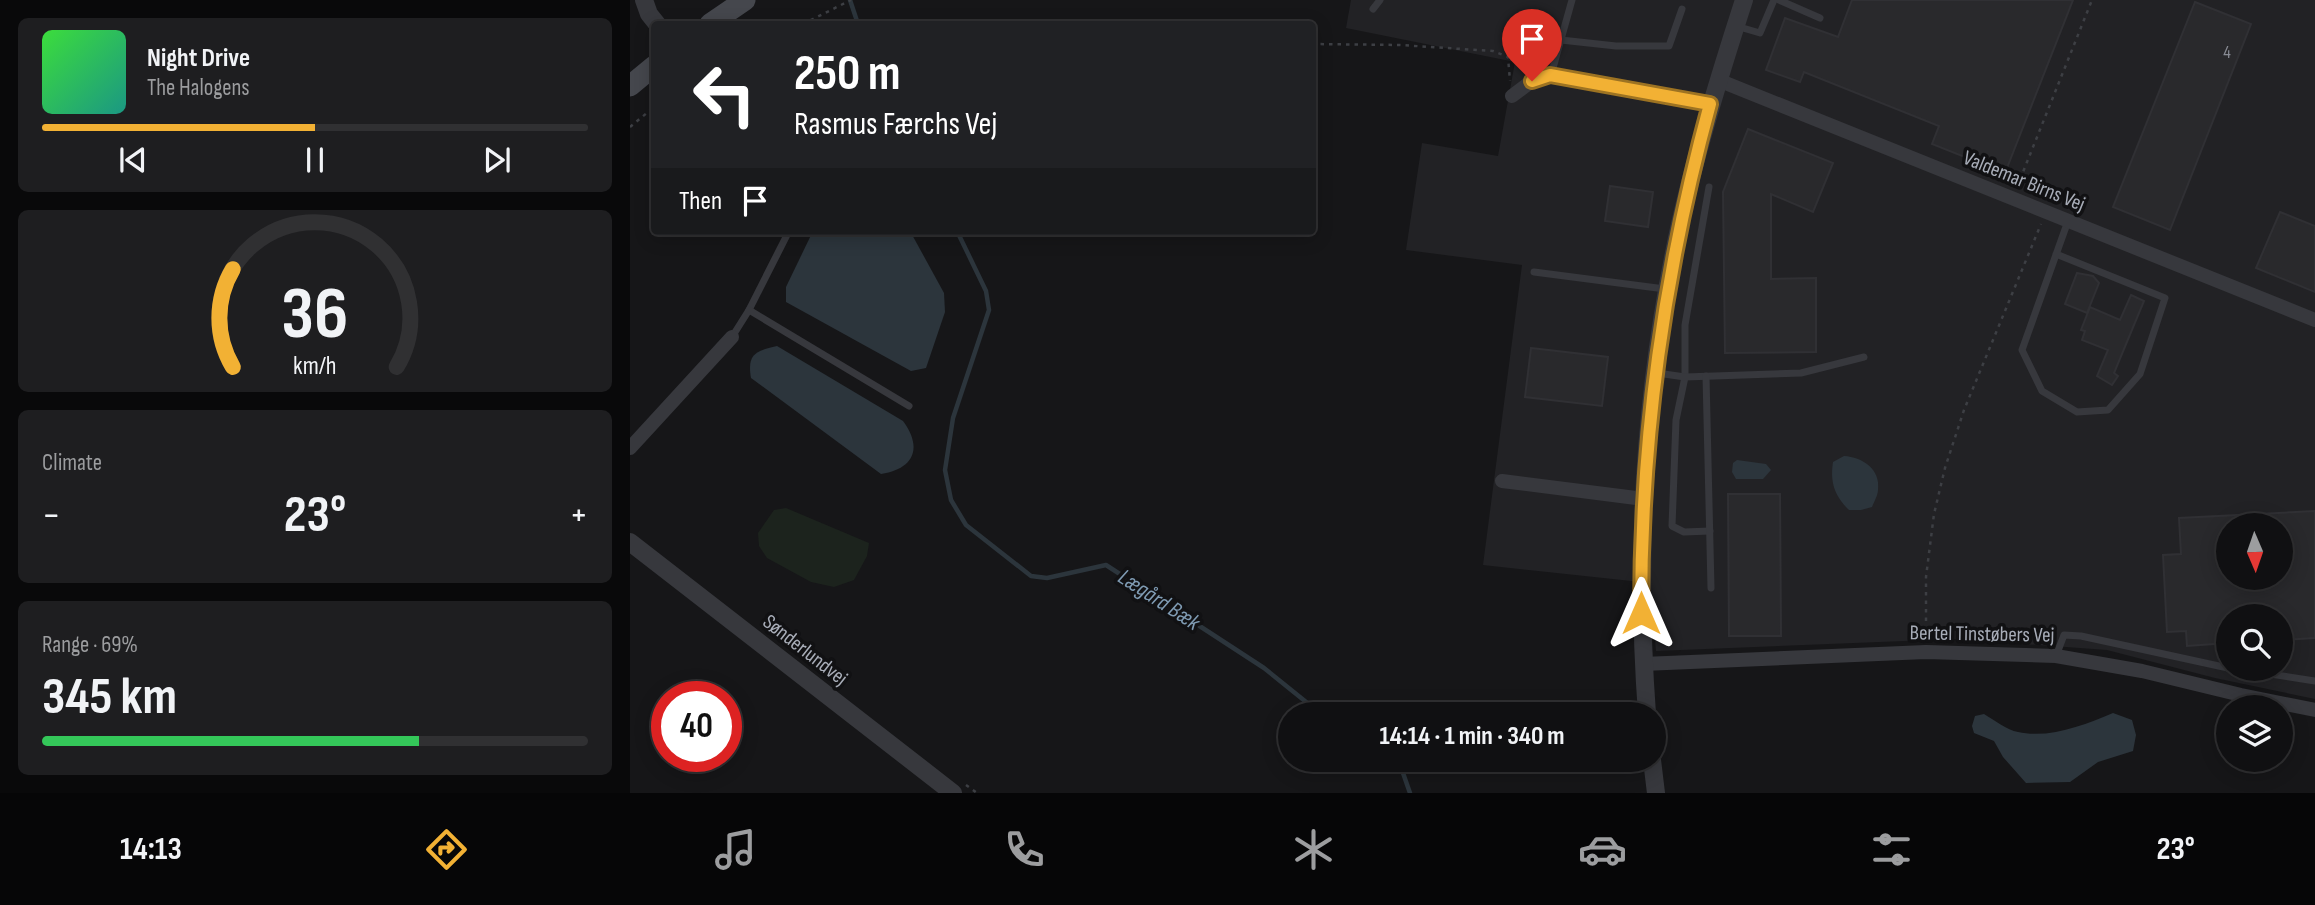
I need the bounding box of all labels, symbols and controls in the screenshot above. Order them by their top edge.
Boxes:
pin [1502,9,1562,81]
icon: arrive [1513,20,1551,58]
house number: 4 [2223,42,2231,63]
text: Night Drive [147,43,250,74]
text: 250 m [794,45,900,104]
icon: left [679,49,770,140]
text: The Halogens [147,74,250,102]
text: Rasmus Færchs Vej [794,105,997,144]
icon: previous [114,141,152,179]
icon: pause [296,141,334,179]
icon: next [478,141,516,179]
street label: Valdemar Birns Vej [1959,145,2089,217]
icon: arrive [736,182,774,220]
text: Then [679,186,722,217]
text: 36 [282,271,348,359]
text: km/h [293,350,337,381]
text: Climate [42,449,102,477]
text: 23° [284,484,346,547]
text: − [42,493,61,538]
text: + [569,493,588,538]
north arrow [2216,513,2292,590]
map controls [2216,513,2293,772]
water label: Lægård Bæk [1113,563,1206,638]
position arrow [1604,576,1678,650]
button: search [2216,604,2293,681]
street label: Sønderlundvej [758,609,852,691]
street label: Bertel Tinstøbers Vej [1909,620,2055,648]
text: Range · 69% [42,631,138,659]
text: 345 km [42,666,177,729]
speed limit sign: 40 [651,681,742,772]
button: layers [2216,695,2293,772]
text: 14:14 · 1 min · 340 m [1379,721,1565,752]
icon: directions [422,825,471,874]
icon: music [711,825,760,874]
icon: phone [1000,825,1049,874]
icon: climate [1289,825,1338,874]
icon: car [1578,825,1627,874]
icon: filters [1867,825,1916,874]
text: 14:13 [120,830,182,869]
text: 23° [2156,830,2195,869]

